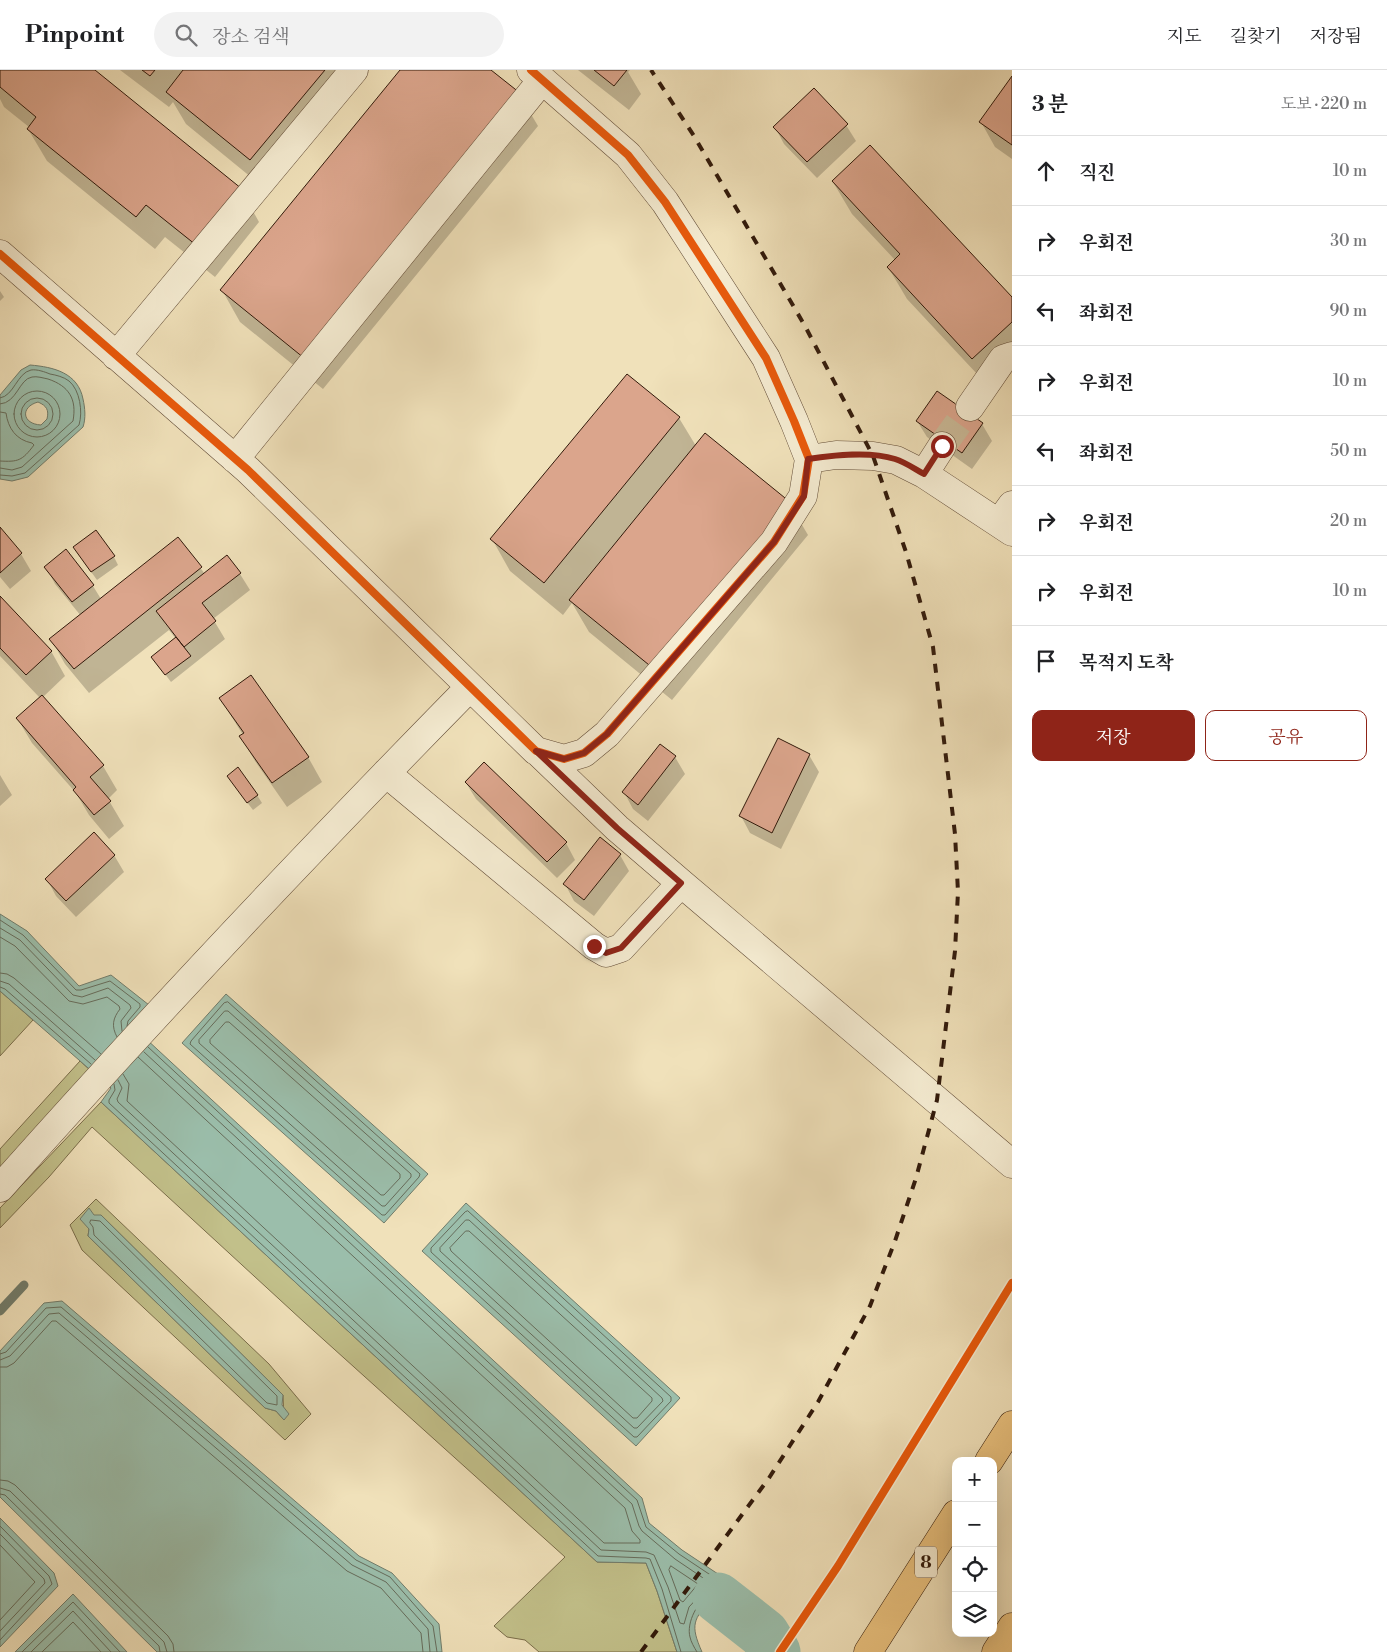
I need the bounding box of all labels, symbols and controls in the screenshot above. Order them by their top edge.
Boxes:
search box [154,12,504,57]
text: Pinpoint [25,20,124,50]
icon: search [172,21,200,49]
text: 장소 검색 [212,25,290,49]
text: 지도 [1167,25,1202,48]
text: 길찾기 [1230,25,1282,48]
text: 저장됨 [1310,25,1362,48]
text: 3 분 [1032,92,1068,118]
text: 도보 · 220 m [1281,94,1367,114]
icon: ahead [1032,157,1060,185]
text: 직진 [1079,161,1116,185]
text: 10 m [1333,161,1367,181]
icon: right [1032,227,1060,255]
text: 우회전 [1079,231,1134,255]
text: 30 m [1330,231,1367,251]
icon: left [1032,297,1060,325]
text: 좌회전 [1079,301,1134,325]
text: 90 m [1329,301,1367,321]
icon: right [1032,367,1060,395]
text: 우회전 [1079,371,1134,395]
text: 10 m [1333,371,1367,391]
route start [931,435,954,458]
icon: left [1032,437,1060,465]
text: 좌회전 [1079,441,1134,465]
text: 50 m [1330,441,1367,461]
icon: right [1032,507,1060,535]
text: 우회전 [1079,511,1134,535]
text: 20 m [1330,511,1367,531]
icon: right [1032,577,1060,605]
text: 우회전 [1079,581,1134,605]
text: 10 m [1333,581,1367,601]
icon: arrive [1032,647,1060,675]
text: 목적지 도착 [1079,651,1174,675]
button: 저장 [1032,710,1195,761]
button: 공유 [1205,710,1367,761]
route end [583,935,606,958]
map controls [952,1457,997,1637]
button: + [952,1457,997,1502]
button: − [952,1502,997,1547]
road number: 8 [915,1546,937,1578]
button: locate [952,1547,997,1592]
button: layers [952,1592,997,1637]

